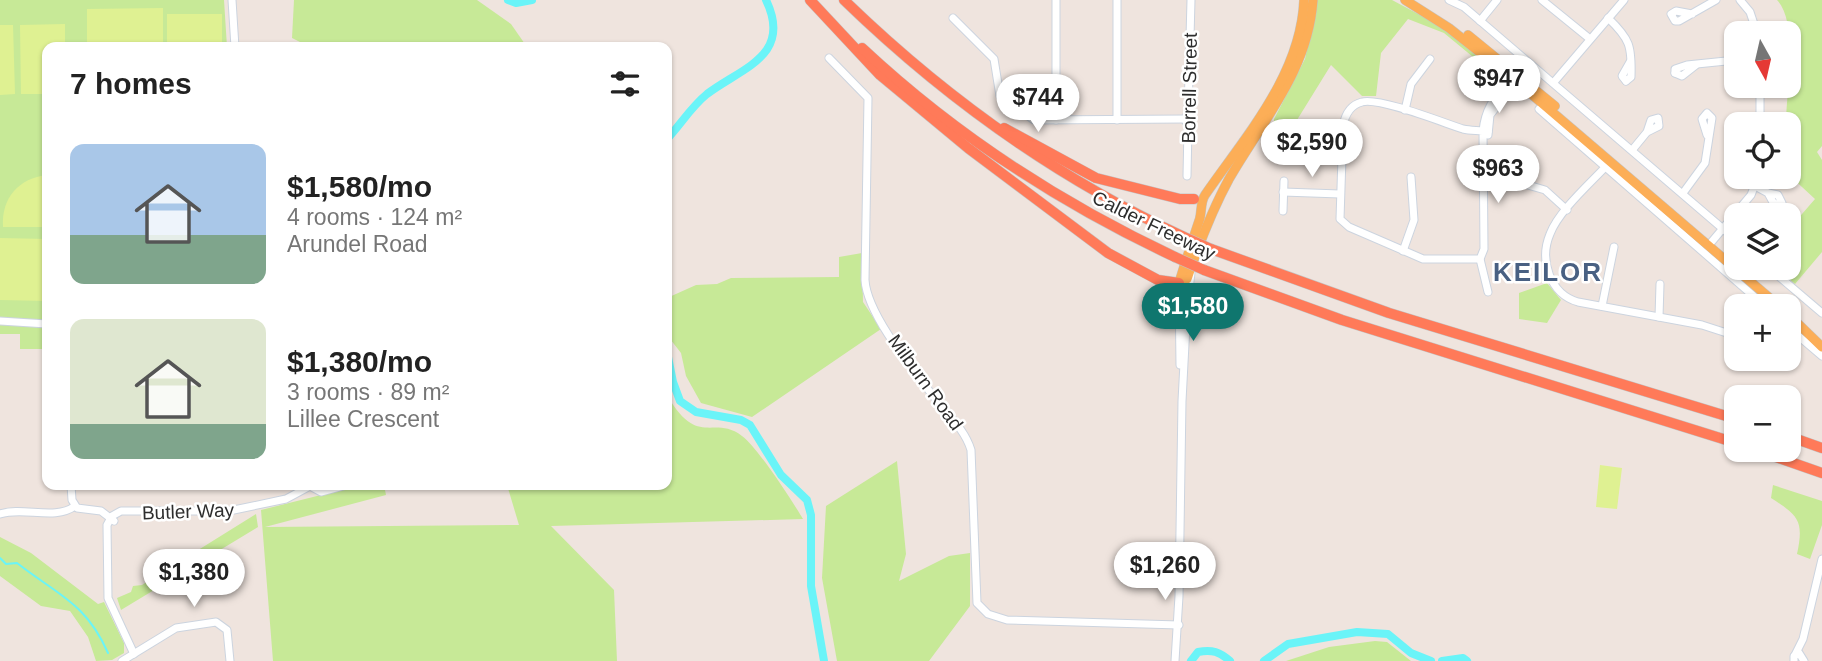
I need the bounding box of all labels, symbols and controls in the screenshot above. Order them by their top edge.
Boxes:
north arrow [1724,21,1801,98]
map controls [1724,21,1801,462]
street label: Borrell Street [1178,32,1201,144]
pin: $947 [1458,55,1540,115]
icon: filters [606,65,644,103]
text: $947 [1473,65,1525,91]
text: 7 homes [70,67,192,100]
pin: $744 [997,74,1079,134]
text: $744 [1012,84,1064,110]
button: locate [1724,112,1801,189]
pin: $2,590 [1255,120,1369,179]
text: $2,590 [1277,129,1347,155]
pin: $963 [1457,146,1539,205]
text: $963 [1472,155,1524,181]
text: $1,580/mo [287,170,432,203]
icon: home [126,172,210,256]
street label: Calder Freeway [1089,187,1219,264]
button: layers [1724,203,1801,280]
text: 4 rooms · 124 m² [287,204,462,230]
text: Arundel Road [287,231,428,257]
district label: KEILOR [1493,257,1603,287]
pin: $1,580 [1136,284,1250,343]
text: $1,580 [1158,293,1228,319]
button: + [1724,294,1801,371]
street label: Milburn Road [884,330,967,434]
text: $1,380/mo [287,345,432,378]
icon: home [126,347,210,431]
text: 3 rooms · 89 m² [287,379,449,405]
button: − [1724,385,1801,462]
text: Lillee Crescent [287,406,439,432]
street label: Butler Way [142,499,235,524]
pin: $1,260 [1108,542,1222,602]
pin: $1,380 [137,550,251,609]
text: $1,260 [1130,552,1200,578]
text: $1,380 [159,559,229,585]

